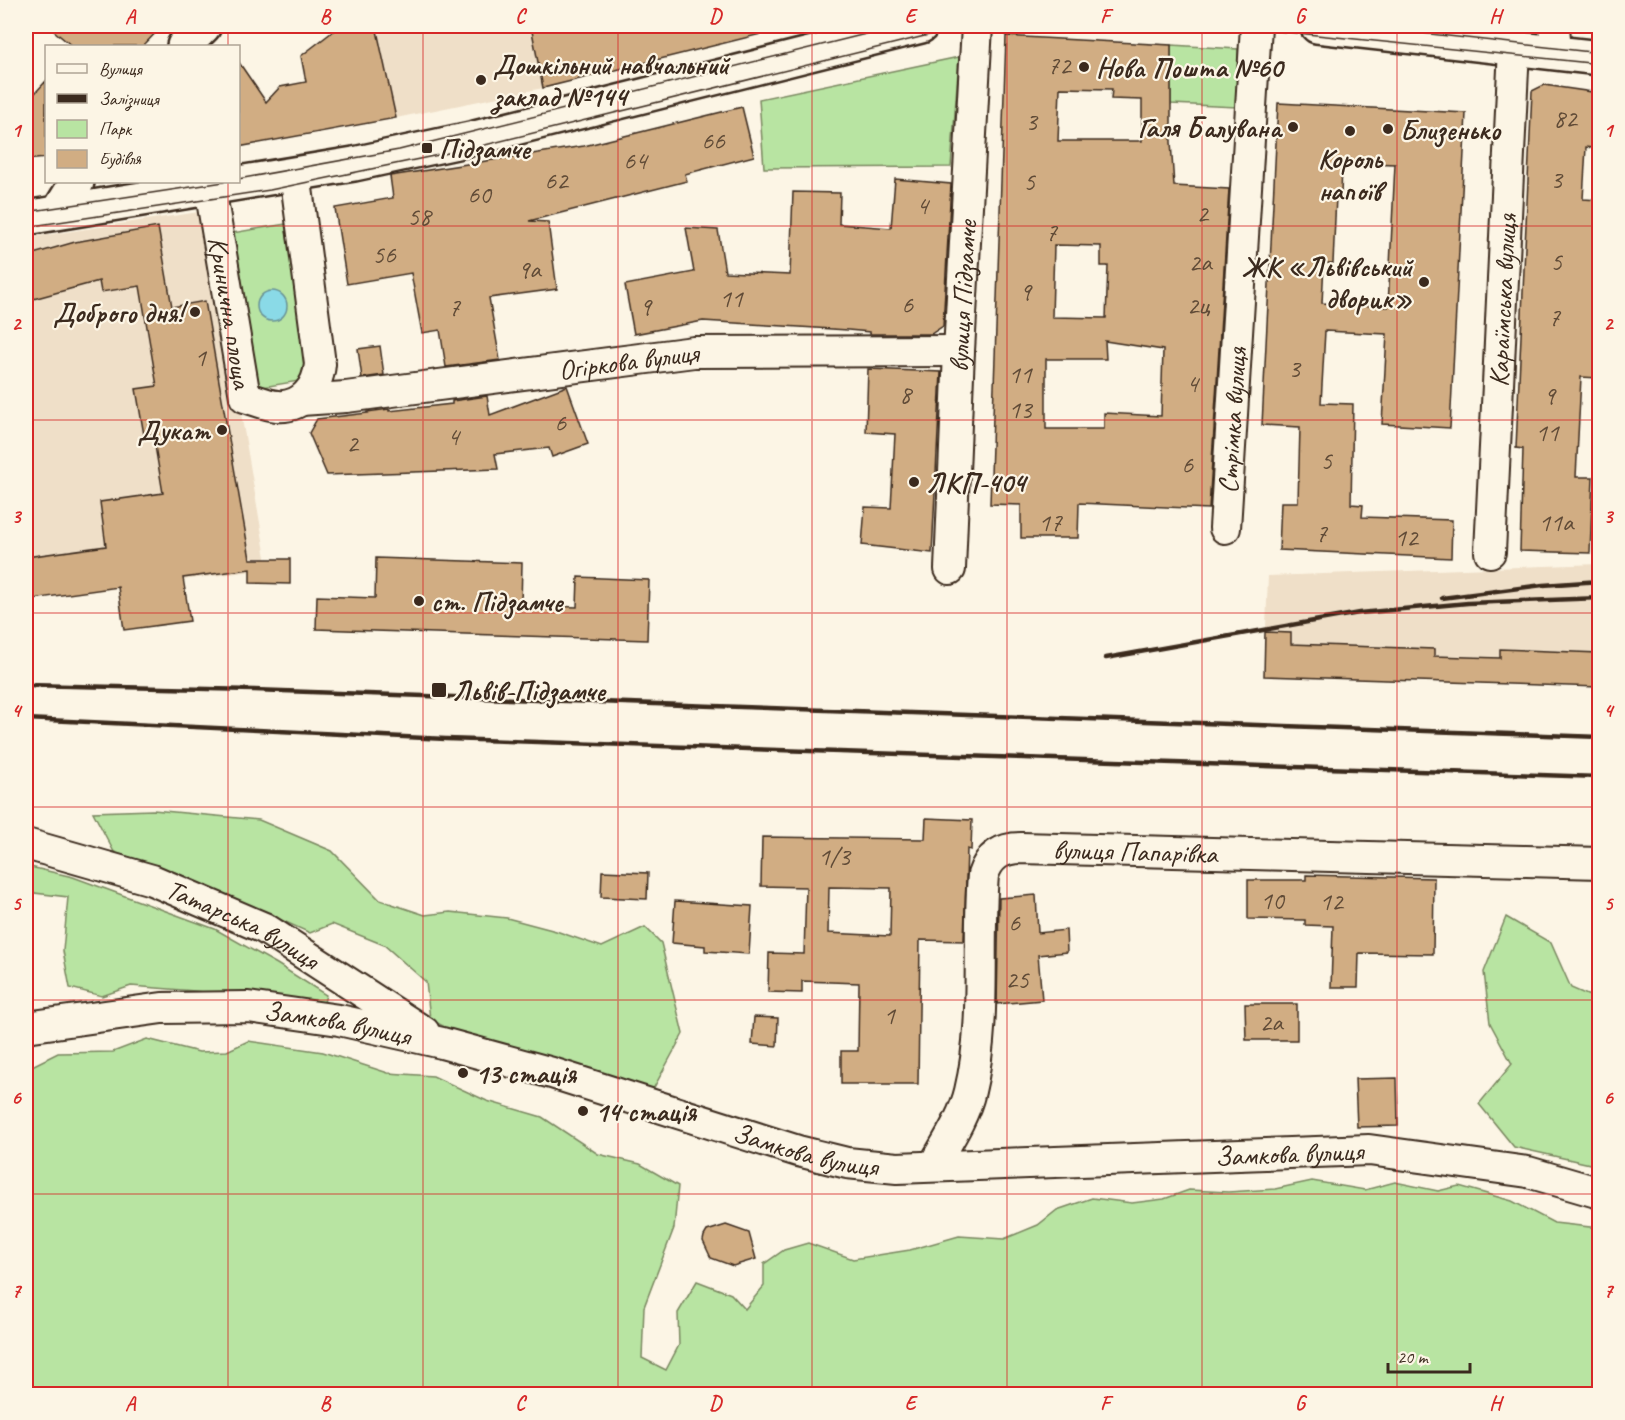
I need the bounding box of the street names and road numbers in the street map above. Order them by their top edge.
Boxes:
street label: Караїмська вулиця [1480,212,1524,388]
street label: вулиця Підзамче [941,217,984,373]
street label: Кринична площа [201,234,261,393]
street label: Огіркова вулиця [556,334,701,387]
street label: Стрімка вулиця [1210,345,1254,494]
street label: вулиця Папарівка [1053,831,1219,871]
street label: Татарська вулиця [161,871,328,978]
street label: Замкова вулиця [262,992,416,1054]
street label: Замкова вулиця [729,1114,882,1184]
street label: Замкова вулиця [1214,1133,1366,1173]

